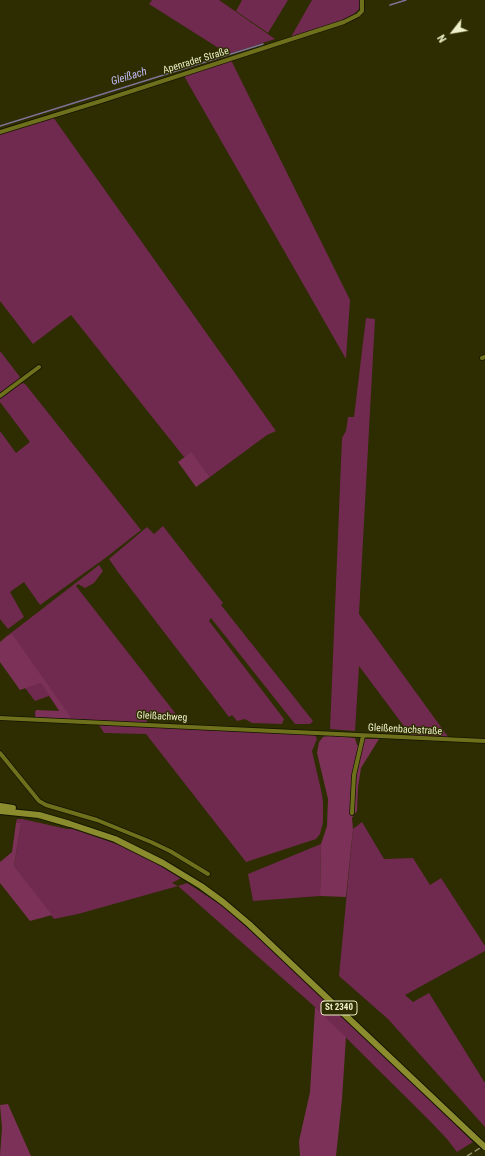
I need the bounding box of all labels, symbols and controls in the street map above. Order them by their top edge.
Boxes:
north arrow [433,12,473,52]
text: N [435,32,450,45]
street label: Apenrader Straße [161,45,231,77]
water label: Gleißach [109,65,149,89]
street label: Gleißachweg [136,710,188,724]
street label: Gleißenbachstraße [368,722,442,738]
road number: St 2340 [321,1001,357,1015]

